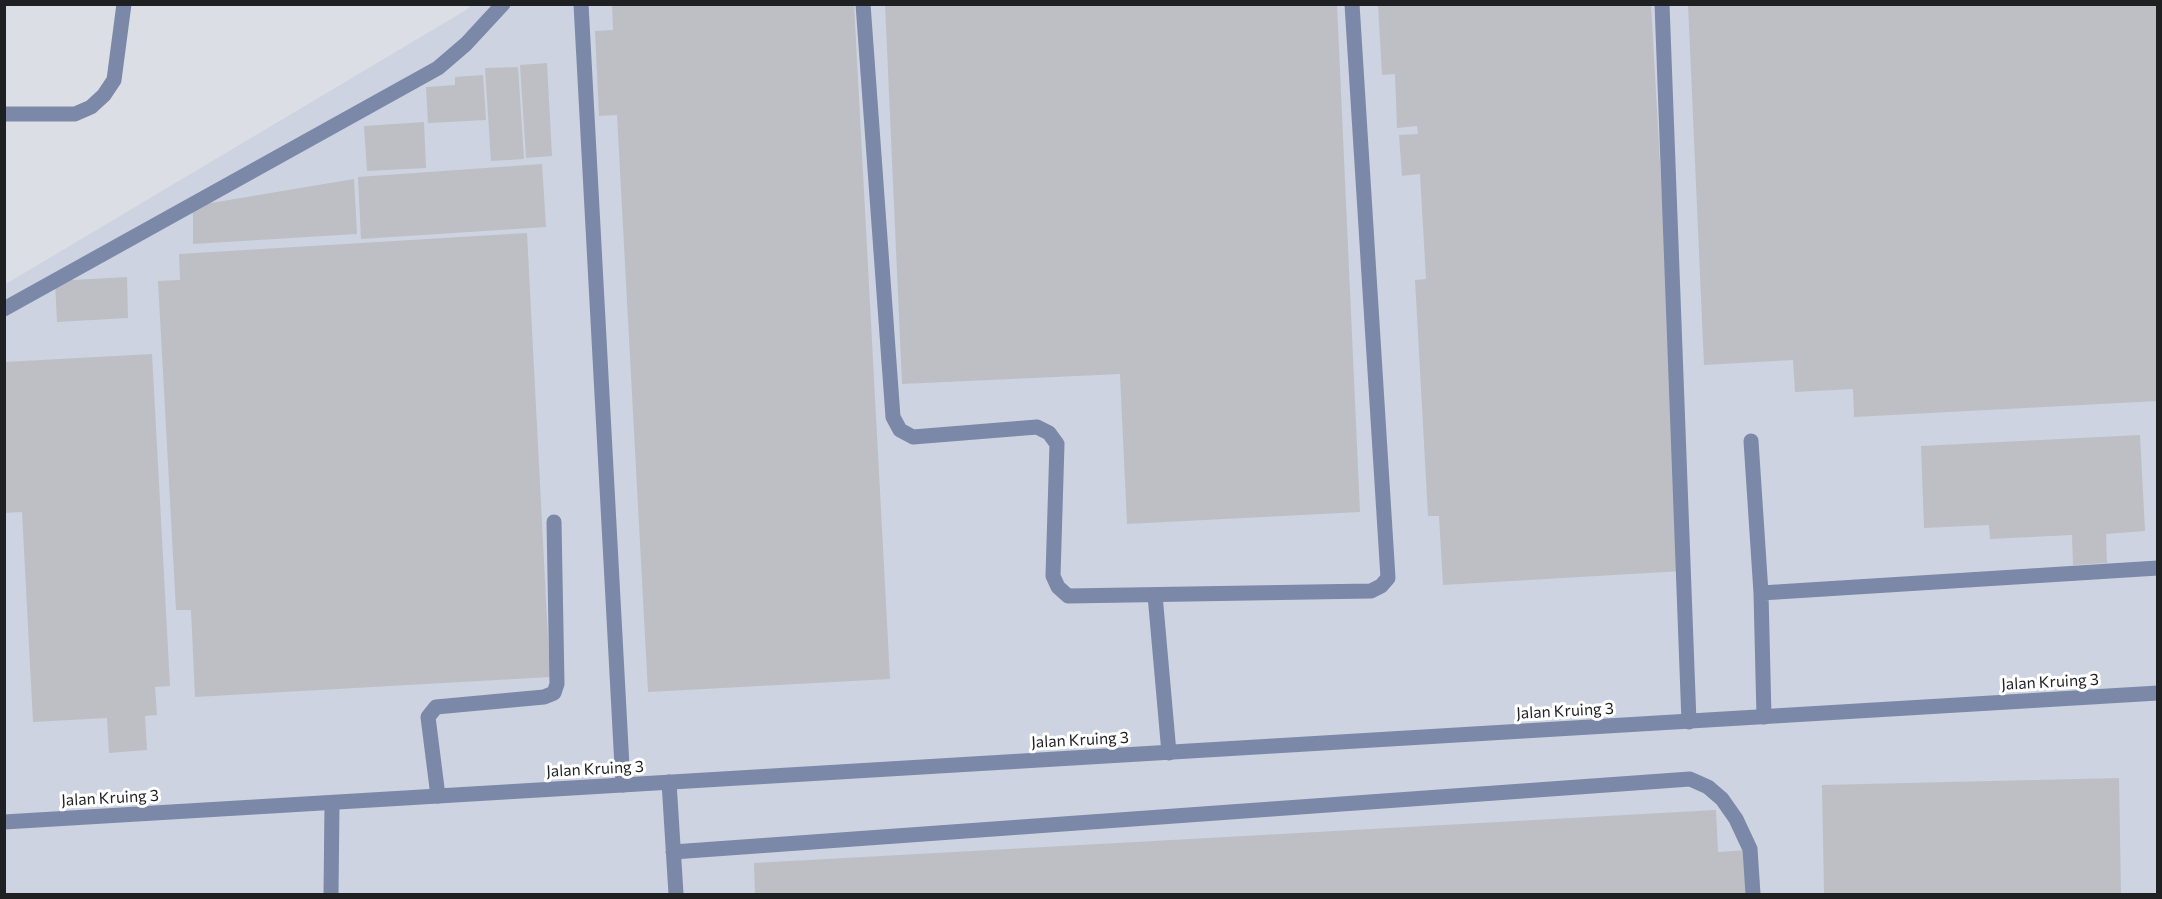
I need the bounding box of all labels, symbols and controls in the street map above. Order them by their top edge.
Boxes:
street label: Jalan Kruing 3 [2001,670,2099,694]
street label: Jalan Kruing 3 [1516,699,1614,723]
street label: Jalan Kruing 3 [1031,728,1129,752]
street label: Jalan Kruing 3 [546,757,644,781]
street label: Jalan Kruing 3 [61,786,159,810]

